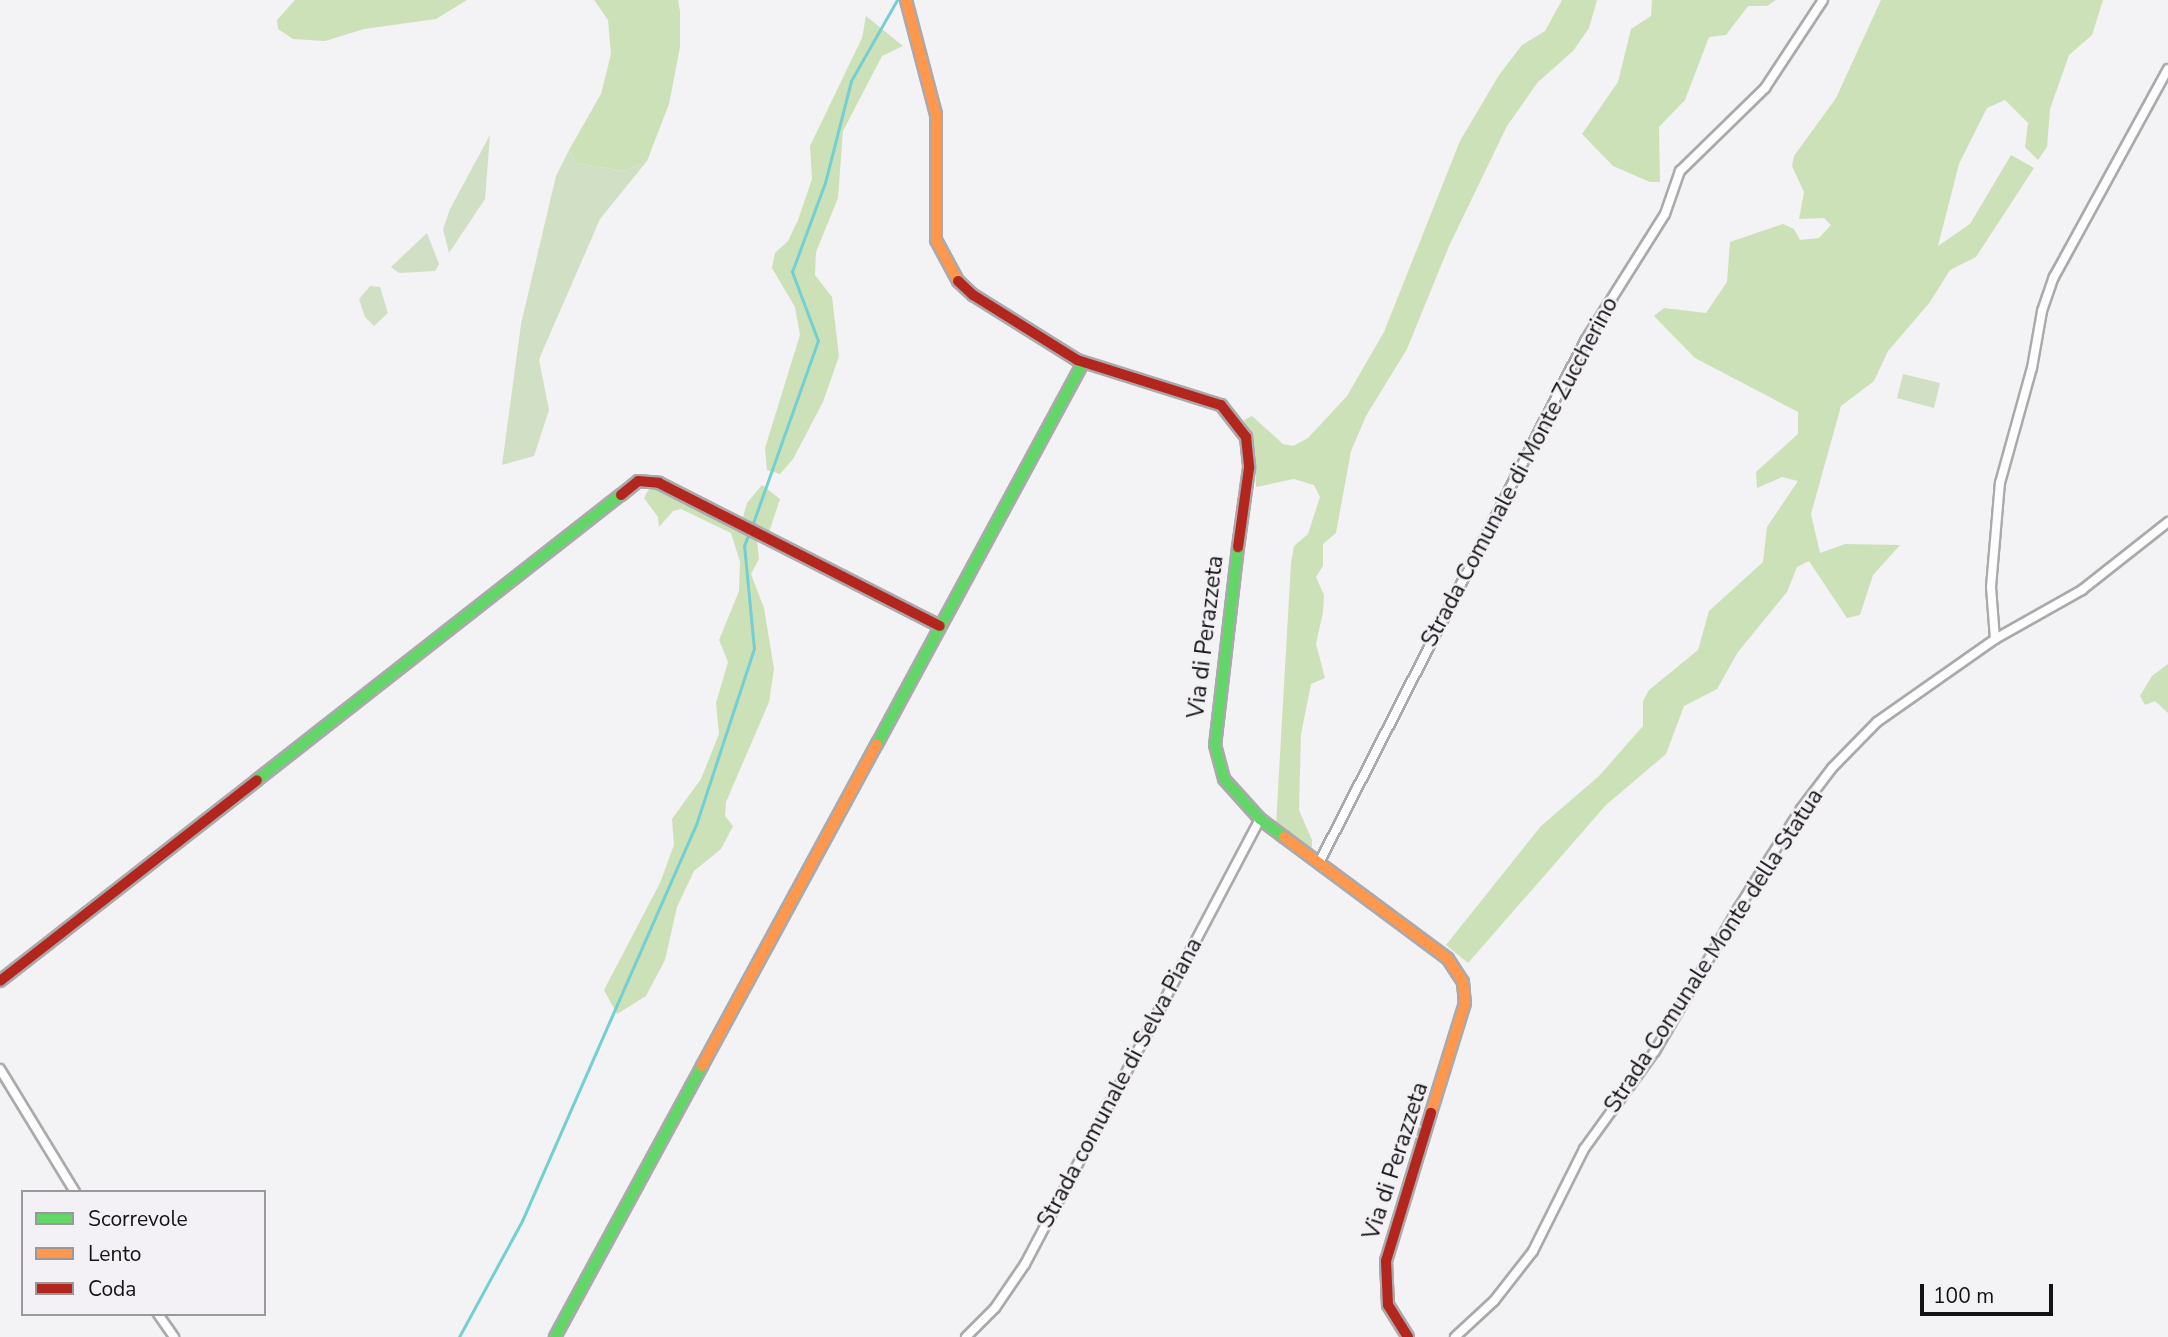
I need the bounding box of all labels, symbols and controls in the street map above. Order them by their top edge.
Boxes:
street label: Strada Comunale di Monte Zuccherino [1416,292,1624,652]
street label: Via di Perazzeta [1182,554,1230,720]
street label: Strada Comunale Monte della Statua [1599,784,1829,1118]
street label: Strada comunale di Selva Piana [1032,933,1208,1233]
street label: Via di Perazzeta [1358,1079,1434,1243]
legend [21,1190,266,1316]
text: Scorrevole [88,1205,188,1233]
text: Lento [88,1240,141,1268]
scale bar [1923,1270,2056,1314]
text: Coda [88,1275,136,1303]
text: 100 m [1933,1282,1994,1310]

